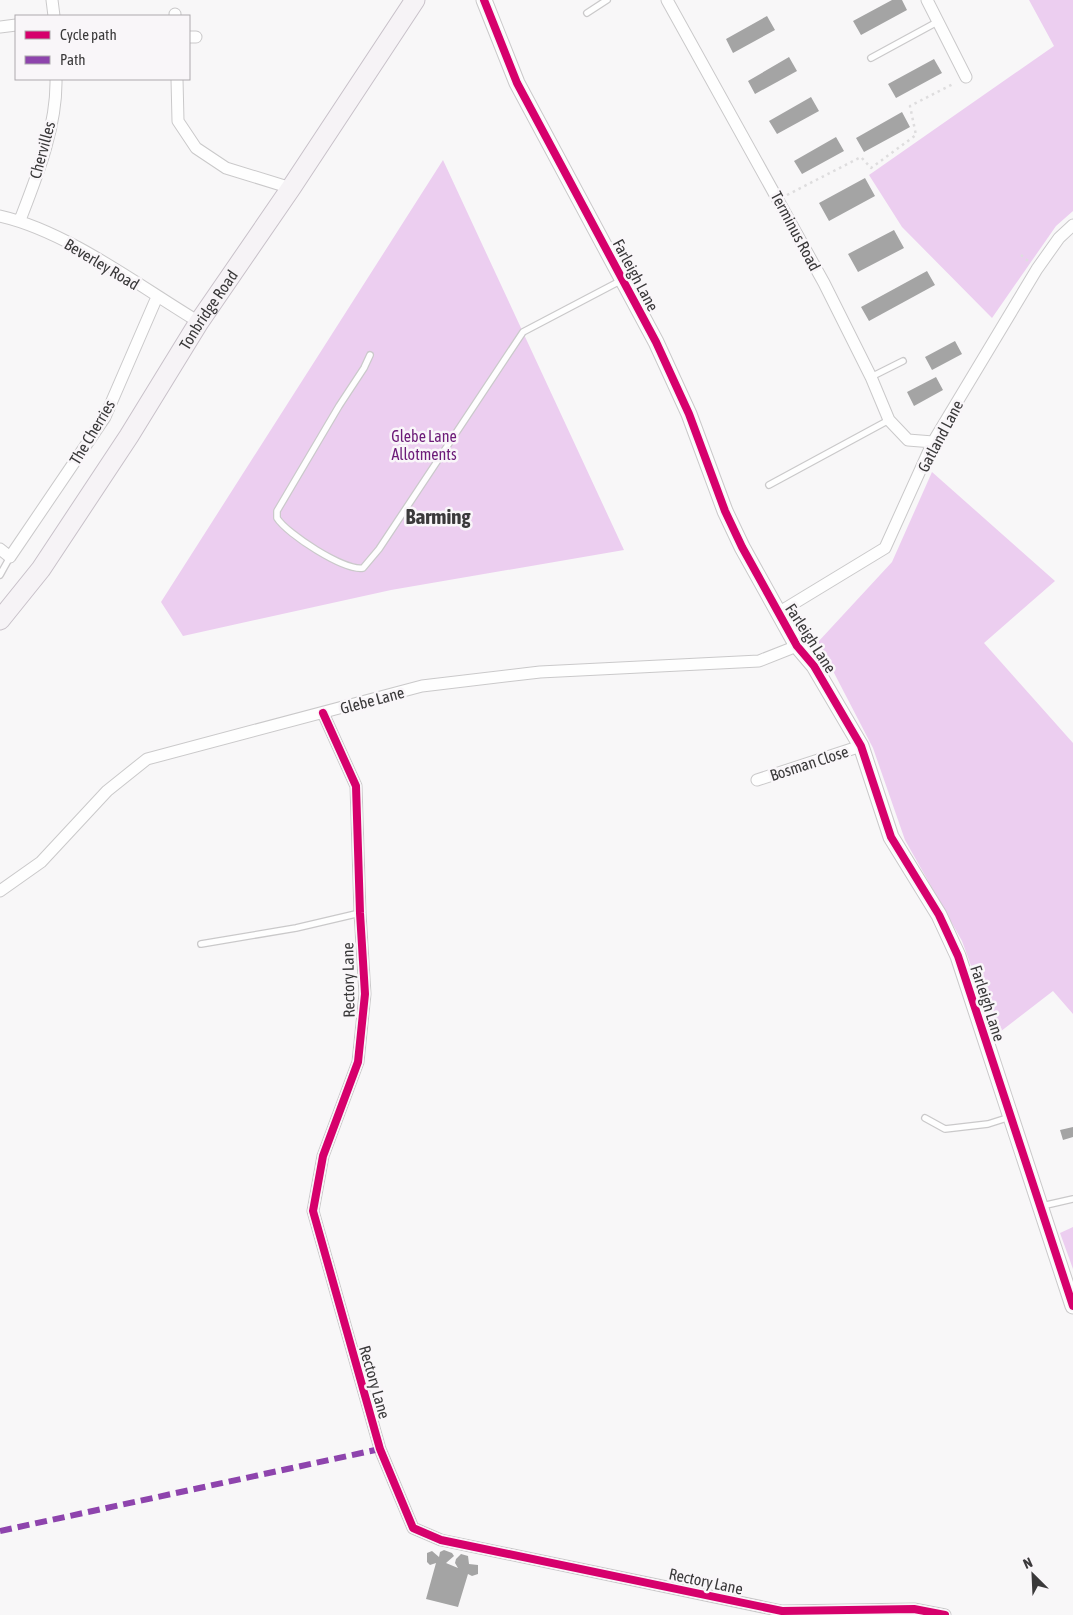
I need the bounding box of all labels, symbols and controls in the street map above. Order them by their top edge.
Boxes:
legend [15,15,190,80]
text: Cycle path [60,26,117,43]
text: Path [60,51,86,68]
street label: Chervilles [26,119,58,181]
street label: Terminus Road [768,188,824,274]
street label: Beverley Road [61,235,142,294]
street label: Farleigh Lane [609,236,662,314]
street label: Tonbridge Road [175,267,241,353]
street label: The Cherries [66,396,118,468]
street label: Gatland Lane [914,397,966,475]
park label: Glebe Lane Allotments [391,427,457,463]
district label: Barming [405,504,472,528]
street label: Farleigh Lane [781,600,840,676]
street label: Glebe Lane [338,683,406,717]
street label: Bosman Close [768,742,850,784]
street label: Rectory Lane [338,942,359,1018]
street label: Farleigh Lane [966,963,1009,1044]
street label: Rectory Lane [355,1343,394,1421]
north arrow [1008,1550,1058,1600]
text: N [1021,1554,1035,1572]
street label: Rectory Lane [667,1564,745,1599]

